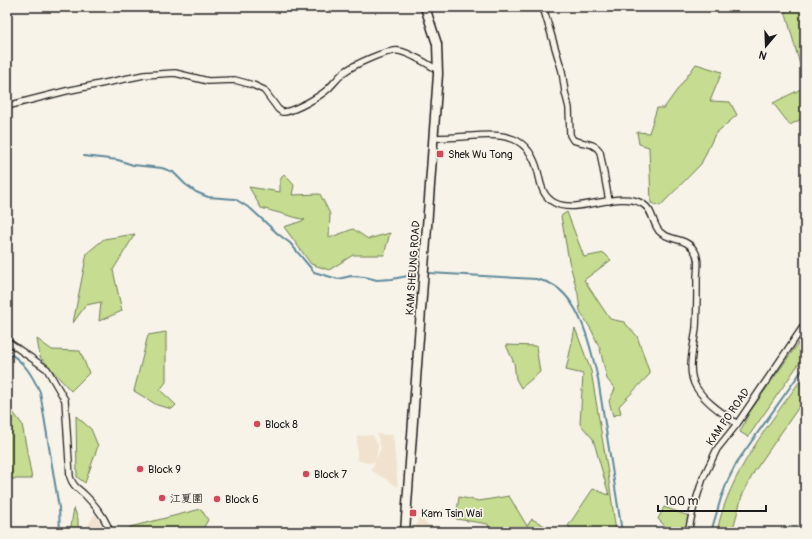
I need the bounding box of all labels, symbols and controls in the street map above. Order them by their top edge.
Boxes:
north arrow [746,26,786,66]
text: N [757,47,769,62]
place label: Shek Wu Tong [448,148,513,161]
marker: Shek Wu Tong [435,149,445,159]
street label: KAM SHEUNG ROAD [403,220,423,316]
street label: KAM PO ROAD [703,386,753,448]
place label: Block 8 [265,418,298,431]
marker: Block 8 [252,419,262,429]
place label: Block 9 [148,463,181,476]
marker: Block 9 [135,464,145,474]
place label: Block 7 [314,468,347,481]
marker: Block 7 [301,469,311,479]
scale bar [658,487,766,513]
place label: 江夏圍 [170,492,203,505]
marker: 江夏圍 [157,493,167,503]
place label: Block 6 [225,493,259,506]
marker: Block 6 [212,494,222,504]
text: 100 m [664,494,699,509]
place label: Kam Tsin Wai [421,507,482,520]
marker: Kam Tsin Wai [408,508,418,518]

